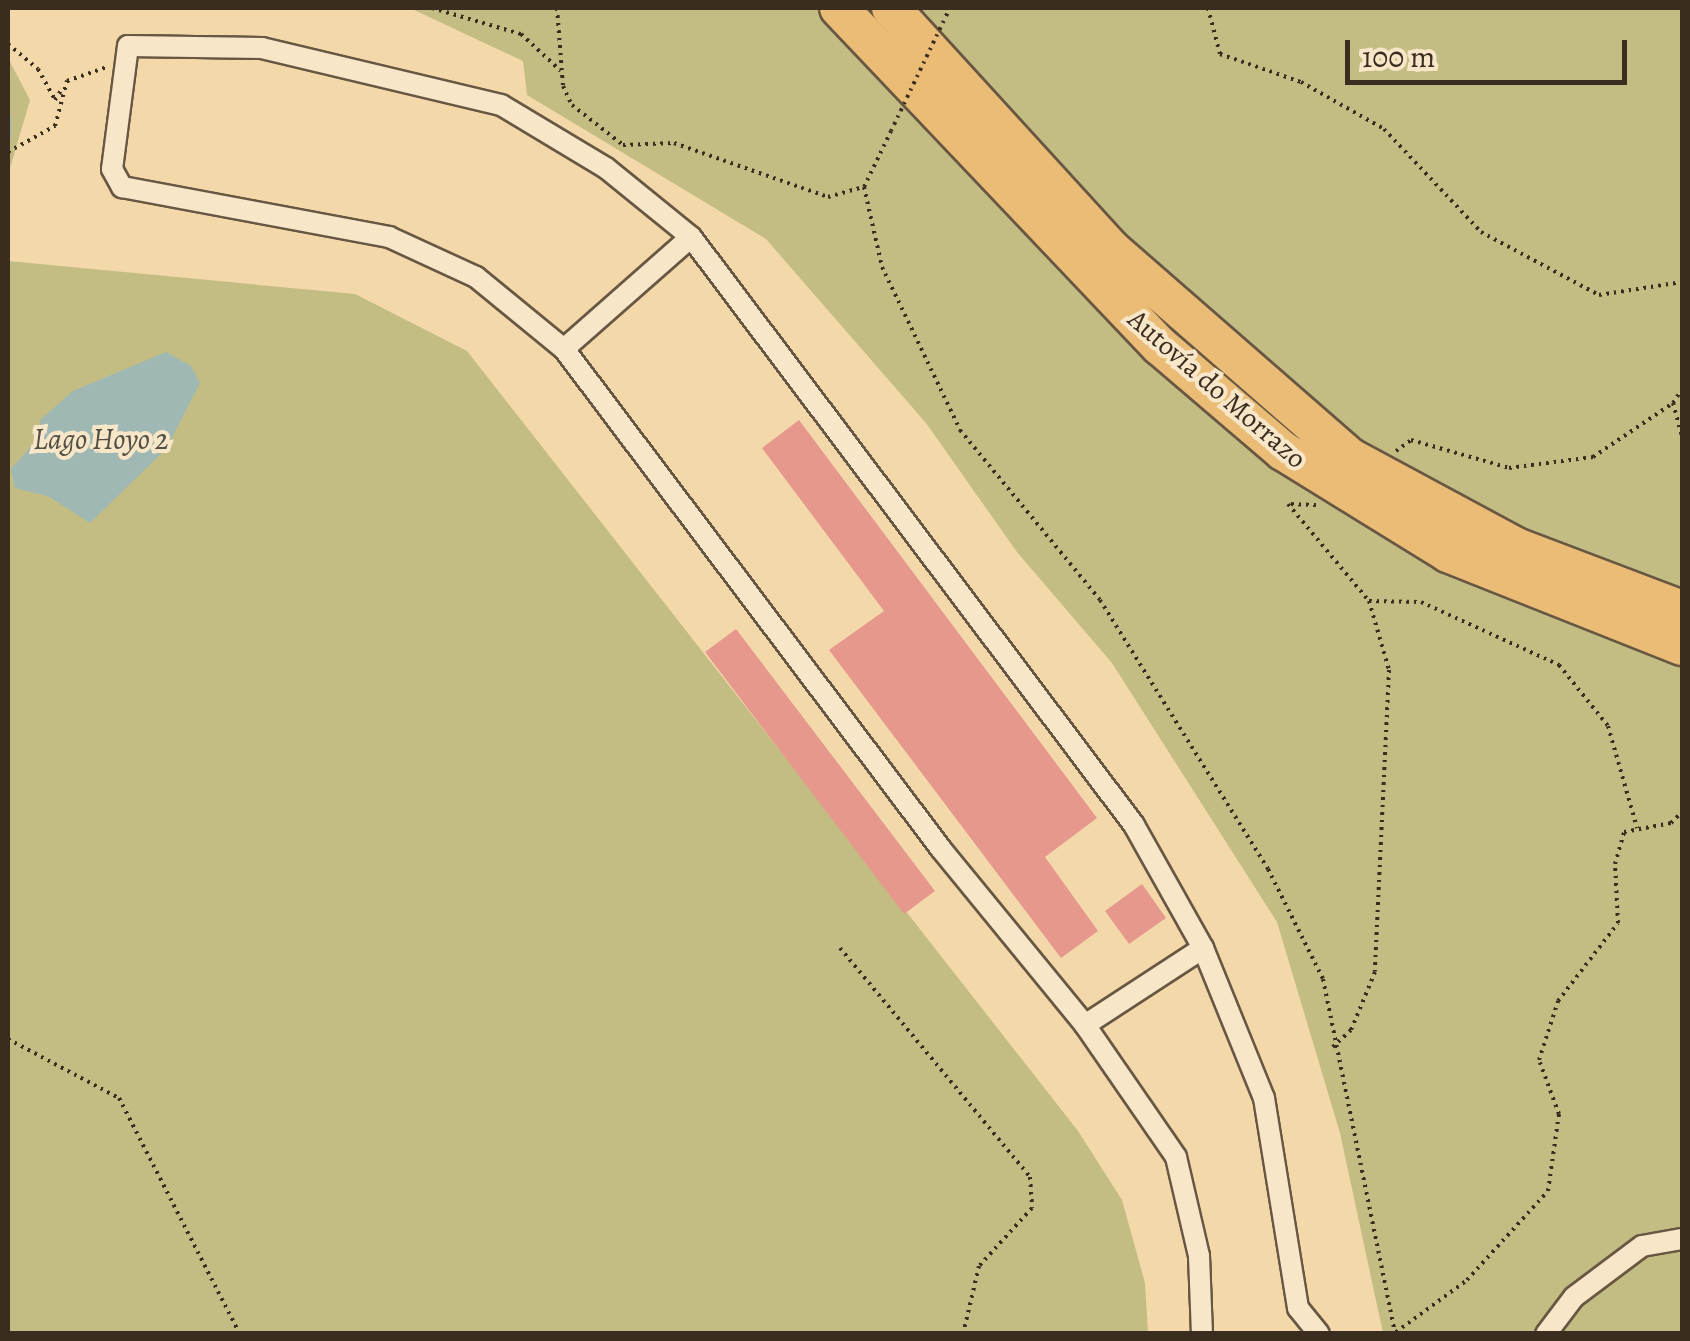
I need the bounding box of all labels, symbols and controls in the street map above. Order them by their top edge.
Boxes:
scale bar [1350,20,1632,82]
text: 100 m [1362,37,1435,77]
street label: Autovía do Morrazo [1121,302,1313,476]
water label: Lago Hoyo 2 [33,421,169,457]

